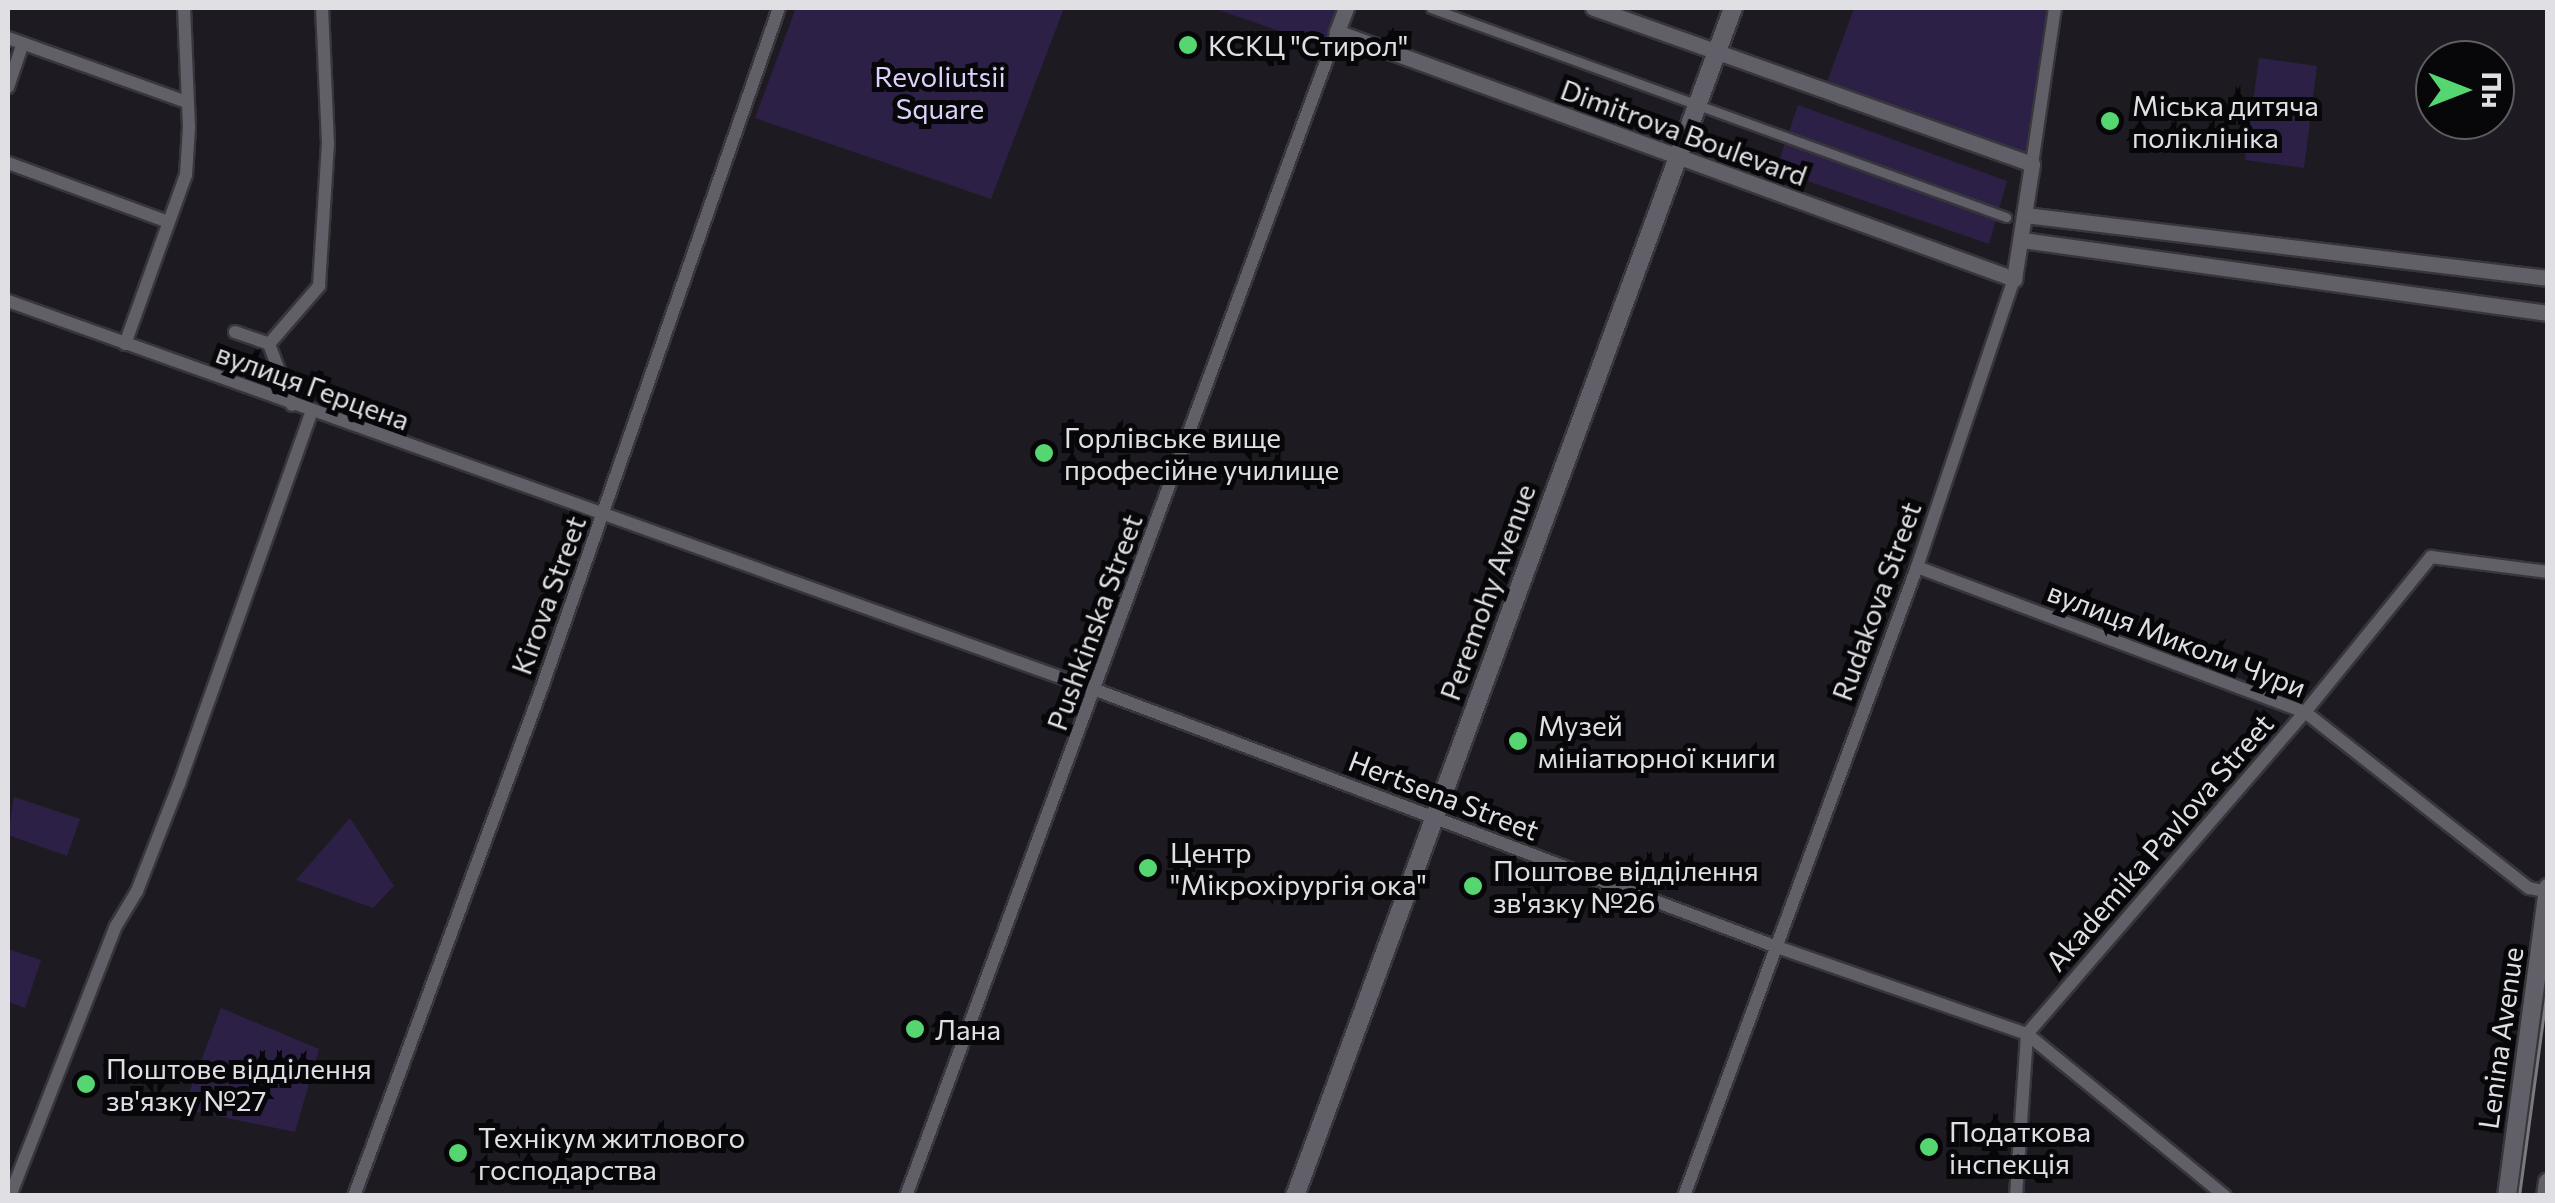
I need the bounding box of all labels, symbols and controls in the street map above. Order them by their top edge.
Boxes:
place label: КСКЦ "Стирол" [1208,28,1408,62]
marker: КСКЦ "Стирол" [1177,34,1199,56]
north arrow [2415,40,2515,140]
park label: Revoliutsii Square [874,59,1006,125]
text: Пн [2476,71,2510,109]
street label: Dimitrova Boulevard [1556,72,1812,192]
place label: Міська дитяча поліклініка [2132,88,2319,154]
marker: Міська дитяча поліклініка [2097,108,2123,134]
street label: вулиця Герцена [212,335,414,437]
place label: Горлівське вище професійне училище [1064,420,1339,486]
marker: Горлівське вище професійне училище [1033,442,1055,464]
street label: Peremohy Avenue [1432,479,1542,705]
street label: Rudakova Street [1824,497,1928,705]
street label: Pushkinska Street [1039,509,1149,735]
street label: Kirova Street [504,511,592,679]
street label: вулиця Миколи Чури [2043,574,2311,704]
street label: Akademika Pavlova Street [2038,707,2280,977]
place label: Музей мініатюрної книги [1538,708,1776,774]
marker: Музей мініатюрної книги [1507,730,1529,752]
street label: Hertsena Street [1344,743,1544,847]
place label: Центр "Мікрохірургія ока" [1170,835,1427,901]
place label: Поштове відділення зв'язку №26 [1493,853,1759,919]
marker: Центр "Мікрохірургія ока" [1135,855,1161,881]
marker: Поштове відділення зв'язку №26 [1462,875,1484,897]
street label: Lenina Avenue [2471,945,2529,1131]
place label: Лана [935,1012,1001,1046]
marker: Лана [904,1018,926,1040]
place label: Поштове відділення зв'язку №27 [106,1051,372,1117]
marker: Поштове відділення зв'язку №27 [75,1073,97,1095]
place label: Податкова інспекція [1949,1114,2091,1180]
place label: Технікум житлового господарства [478,1120,745,1186]
marker: Податкова інспекція [1918,1136,1940,1158]
marker: Технікум житлового господарства [447,1142,469,1164]

